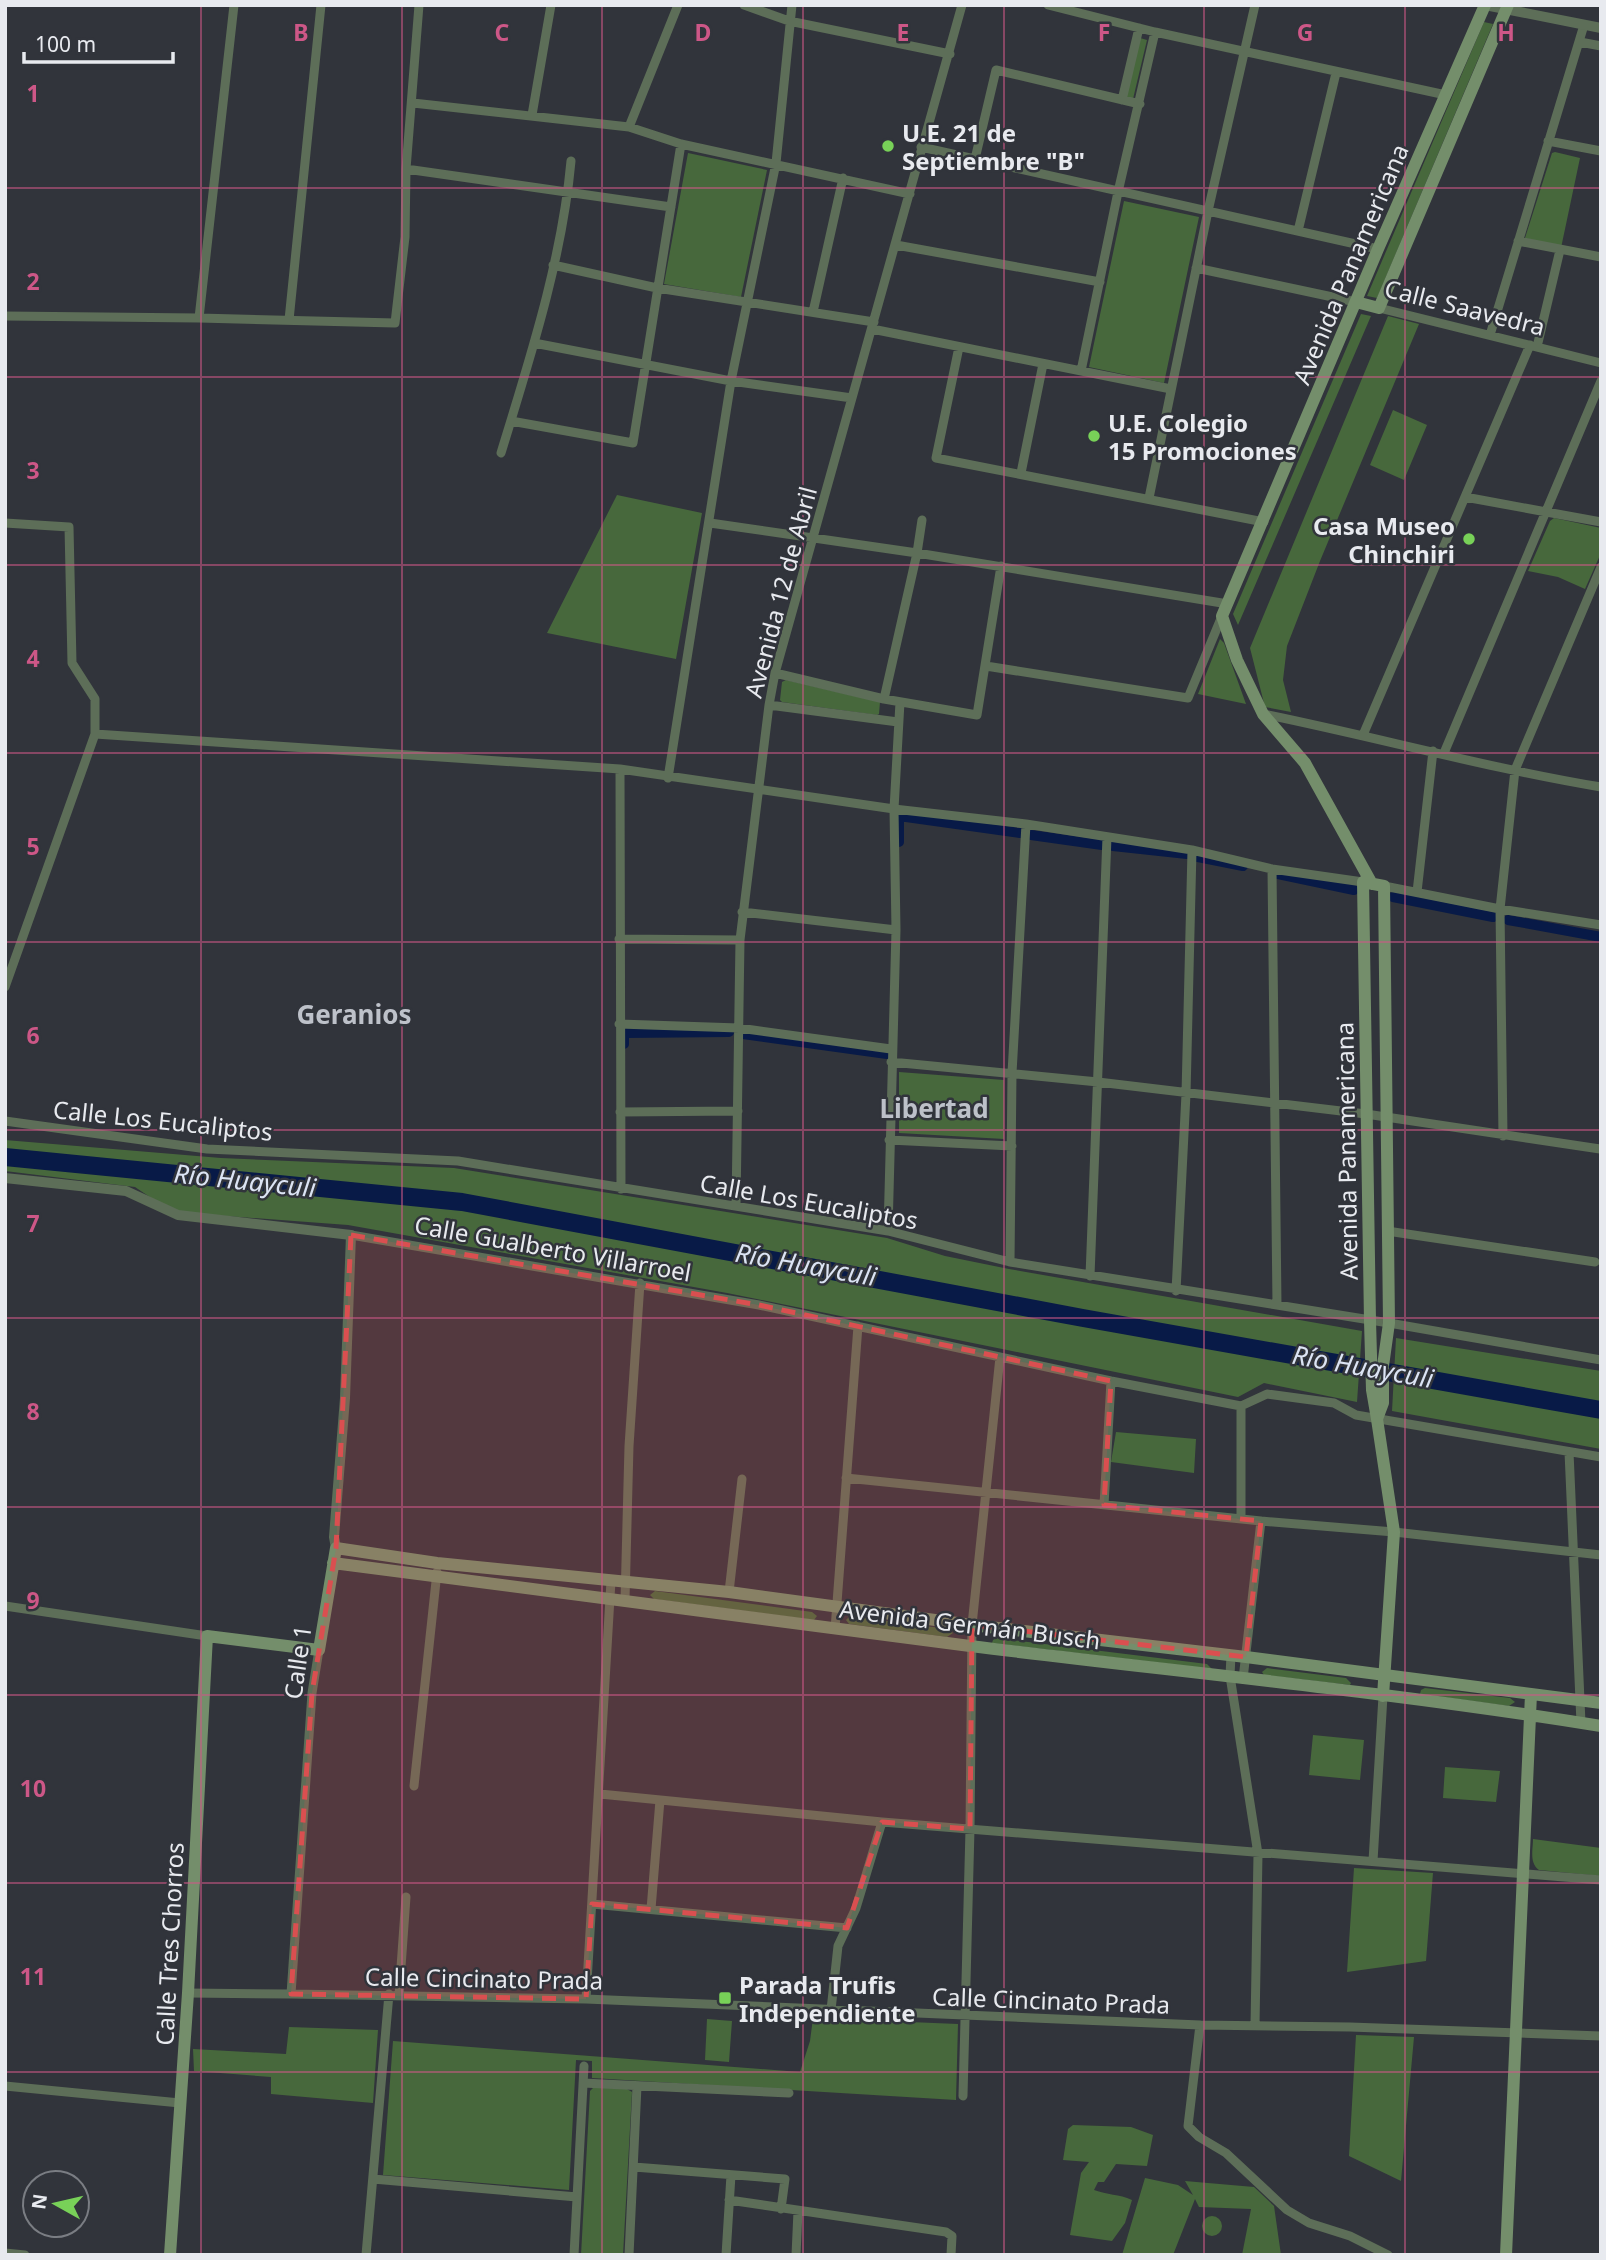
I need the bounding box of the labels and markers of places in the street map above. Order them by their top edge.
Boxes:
place label: U.E. 21 de Septiembre "B" [902,116,1085,177]
marker: U.E. 21 de Septiembre "B" [880,138,896,154]
place label: U.E. Colegio 15 Promociones [1108,406,1297,467]
marker: U.E. Colegio 15 Promociones [1086,428,1102,444]
place label: Casa Museo Chinchiri [1313,509,1455,570]
marker: Casa Museo Chinchiri [1461,531,1477,547]
place label: Parada Trufis Independiente [739,1968,916,2029]
marker: Parada Trufis Independiente [717,1990,733,2006]

